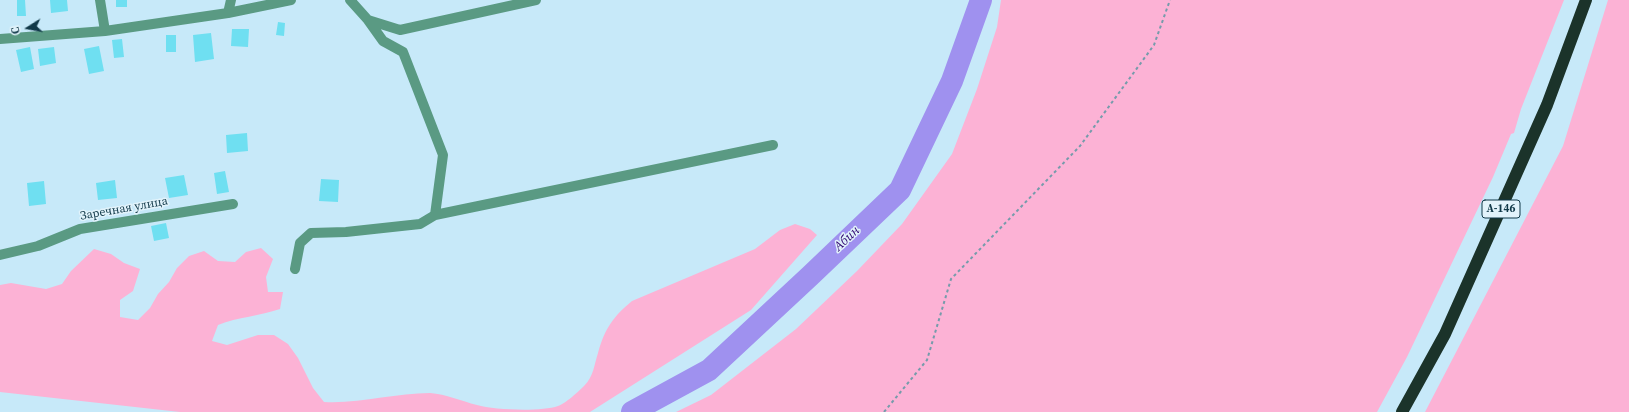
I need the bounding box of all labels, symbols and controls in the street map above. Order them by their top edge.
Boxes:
north arrow [8,8,48,48]
text: С [8,26,24,35]
street label: Заречная улица [79,194,169,224]
road number: А-146 [1482,200,1520,218]
water label: Абин [831,223,863,255]

